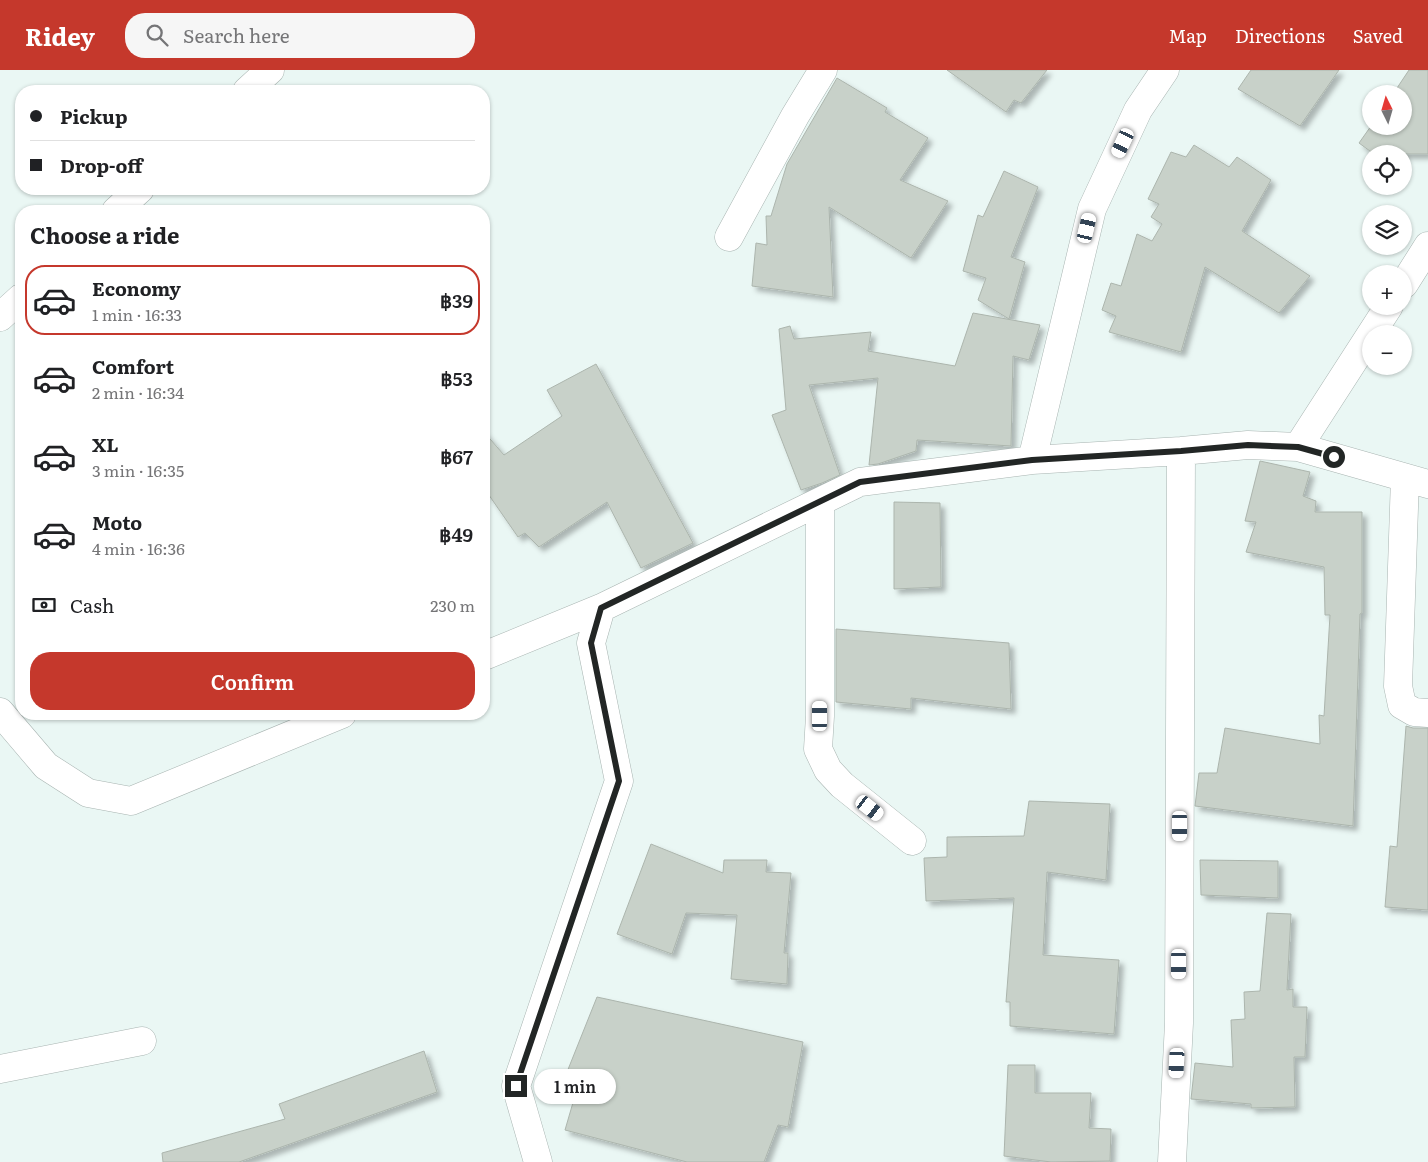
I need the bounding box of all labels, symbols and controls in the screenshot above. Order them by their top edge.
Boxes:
search box [125,13,475,58]
text: Ridey [25,18,95,53]
icon: search [143,21,171,49]
text: Search here [183,21,290,49]
text: Map [1169,22,1207,49]
text: Directions [1235,22,1325,49]
text: Saved [1353,22,1403,49]
north arrow [1362,85,1412,135]
map controls [1362,85,1412,375]
text: Pickup [60,102,128,130]
car [1109,126,1136,160]
button: locate [1362,145,1412,195]
text: Drop-off [60,151,143,179]
button: layers [1362,205,1412,255]
car [1076,212,1097,244]
text: Choose a ride [30,218,179,251]
button: + [1362,265,1412,315]
text: Economy [92,274,181,302]
icon: car [32,278,77,323]
text: ฿39 [440,286,473,314]
text: 1 min · 16:33 [92,302,182,326]
button: − [1362,325,1412,375]
text: Comfort [92,352,174,380]
icon: car [32,356,77,401]
text: ฿53 [441,364,473,392]
text: 2 min · 16:34 [92,380,184,404]
text: XL [92,430,119,458]
icon: car [32,434,77,479]
text: ฿67 [440,442,473,470]
route start [1323,446,1345,468]
text: 3 min · 16:35 [92,458,184,482]
text: Moto [92,508,142,536]
icon: car [32,512,77,557]
text: ฿49 [439,520,473,548]
text: 4 min · 16:36 [92,536,185,560]
icon: cash [30,591,58,619]
text: Cash [70,591,114,619]
text: 230 m [430,593,475,617]
button: Confirm [30,652,475,710]
car [812,701,827,731]
car [853,793,886,823]
car [1172,811,1187,841]
car [1171,949,1186,979]
car [1168,1048,1185,1078]
callout: 1 min [534,1068,616,1104]
text: 1 min [554,1074,596,1098]
route end [505,1075,527,1097]

